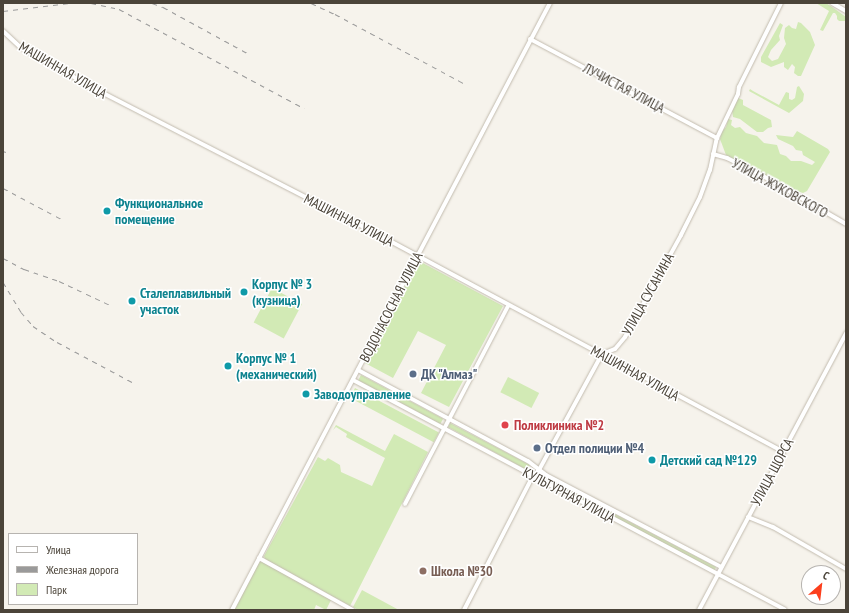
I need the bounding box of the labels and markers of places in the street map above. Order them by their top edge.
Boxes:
place label: Функциональное помещение [115,195,203,228]
marker: Функциональное помещение [102,206,112,216]
place label: Корпус № 3 (кузница) [252,276,312,308]
place label: Сталеплавильный участок [140,285,231,318]
marker: Корпус № 3 (кузница) [239,287,249,297]
marker: Сталеплавильный участок [127,296,137,306]
place label: Корпус № 1 (механический) [236,350,317,382]
marker: Корпус № 1 (механический) [223,361,233,371]
place label: ДК "Алмаз" [421,366,479,382]
marker: ДК "Алмаз" [408,369,418,379]
place label: Заводоуправление [314,386,411,402]
marker: Заводоуправление [301,389,311,399]
place label: Поликлиника №2 [514,417,604,433]
marker: Поликлиника №2 [499,419,511,431]
place label: Отдел полиции №4 [545,440,644,456]
marker: Отдел полиции №4 [532,443,542,453]
place label: Детский сад №129 [660,452,757,468]
marker: Детский сад №129 [647,455,657,465]
place label: Школа №30 [431,563,493,579]
marker: Школа №30 [418,566,428,576]

